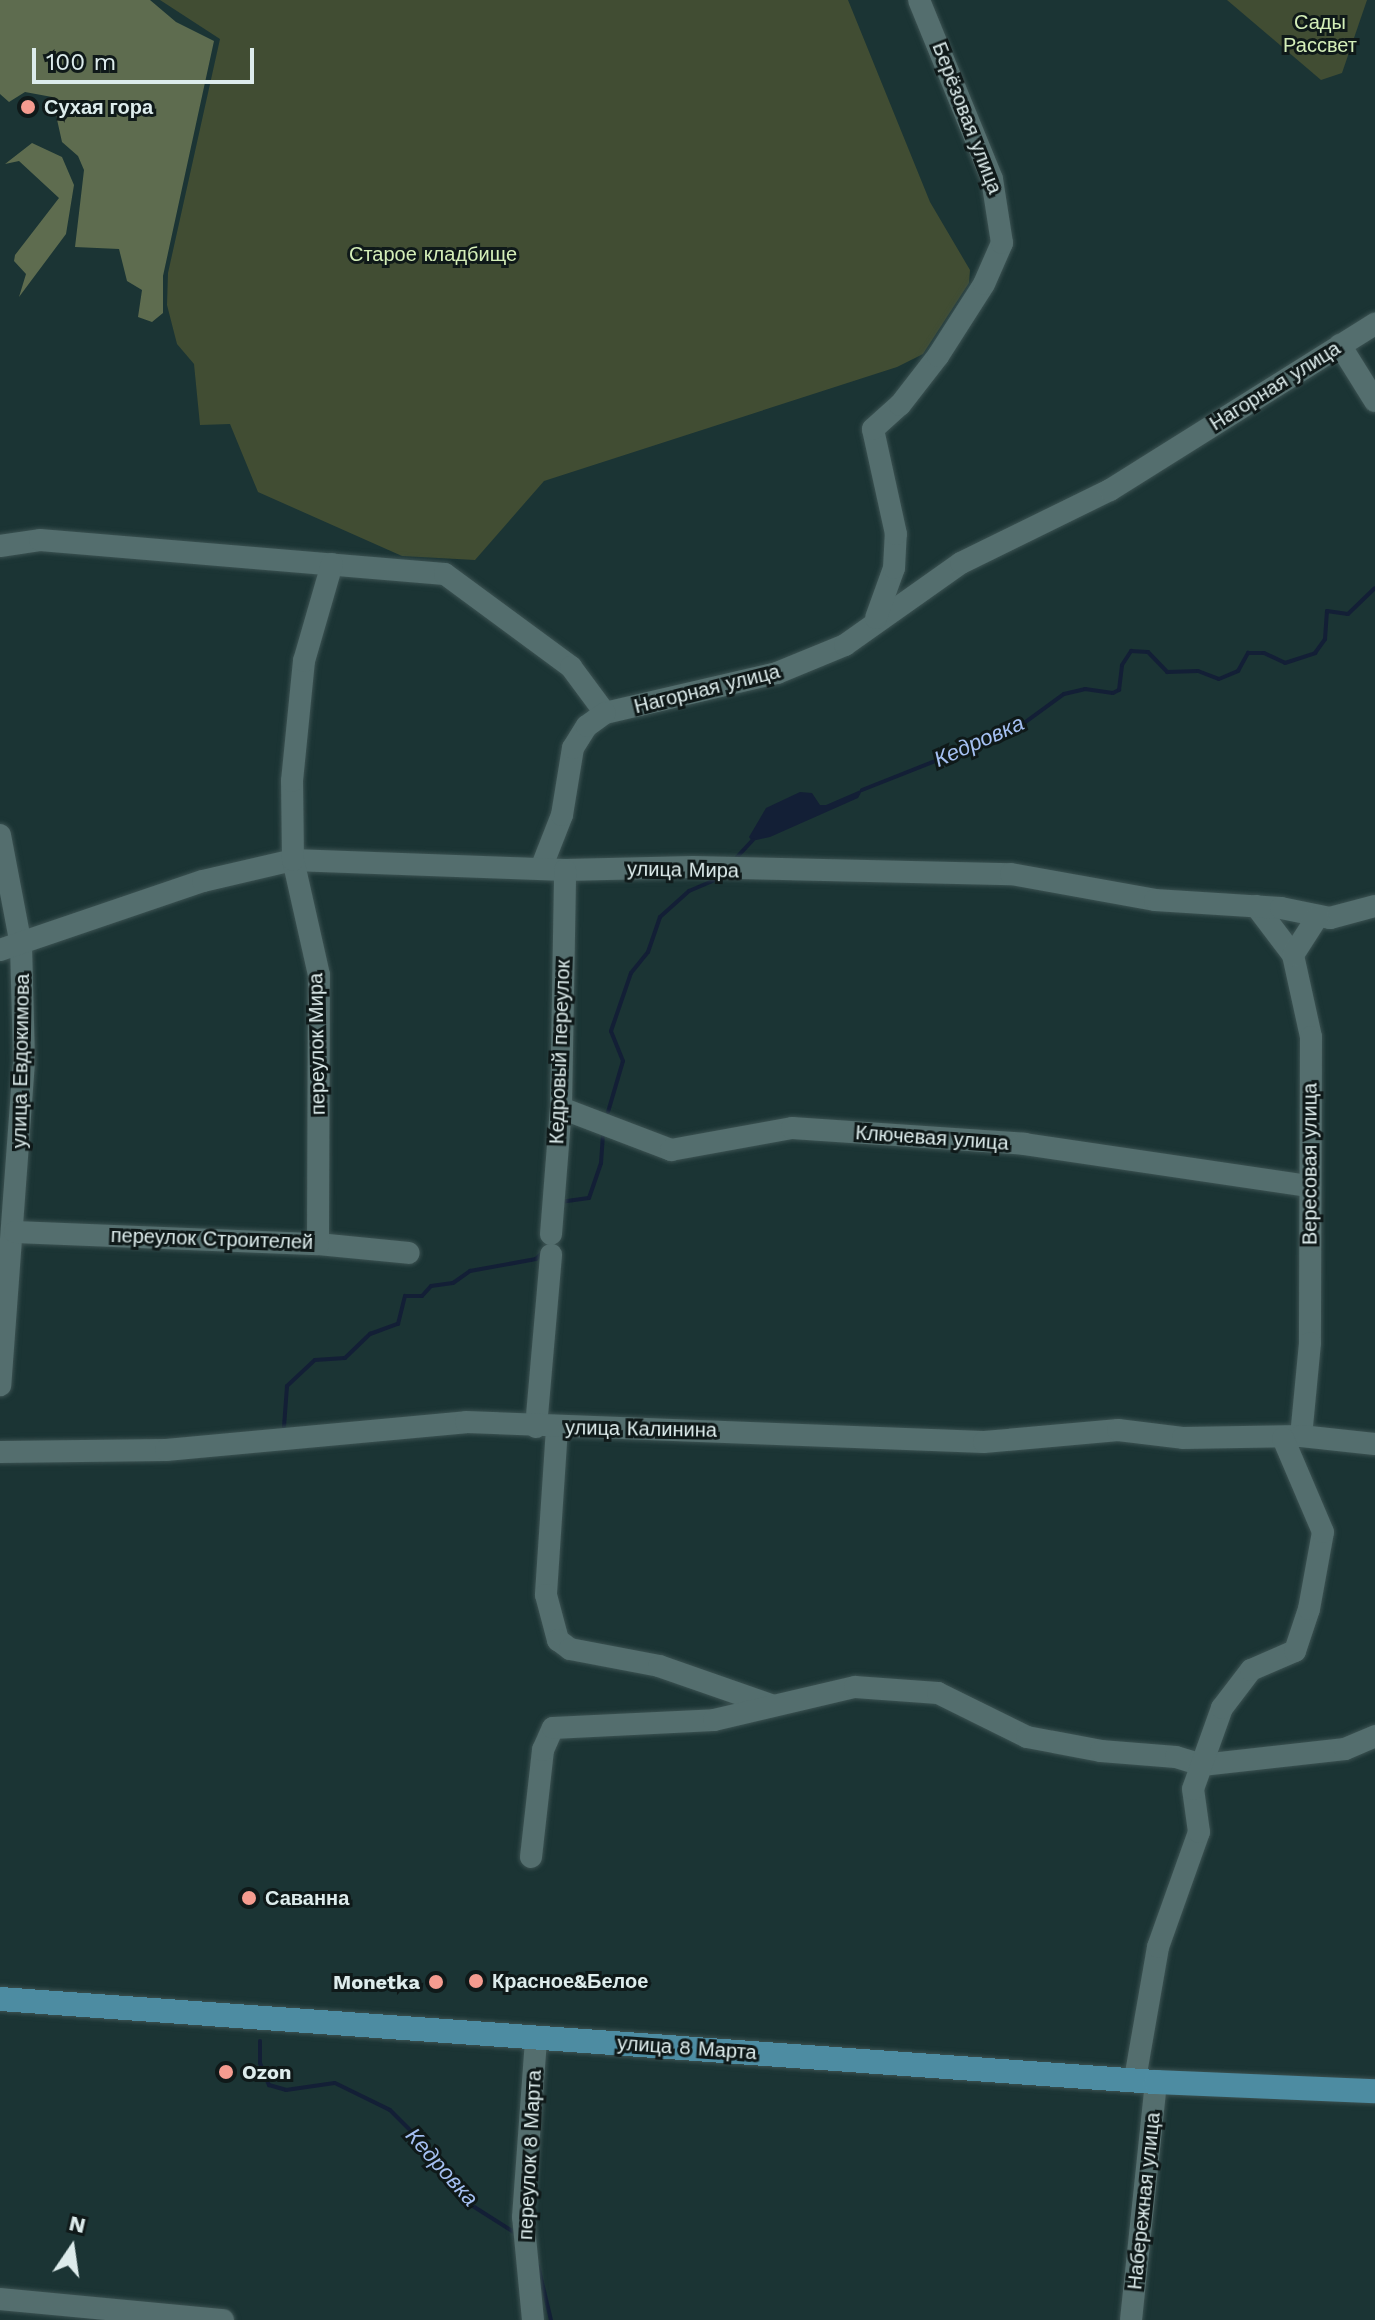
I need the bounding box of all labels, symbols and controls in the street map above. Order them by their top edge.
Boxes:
park label: Сады Рассвет [1283,11,1357,58]
scale bar [36,32,258,82]
street label: Берёзовая улица [927,39,1007,197]
text: 100 m [46,48,116,76]
place label: Сухая гора [44,95,153,119]
marker: Сухая гора [19,98,37,116]
park label: Старое кладбище [349,242,517,266]
street label: Нагорная улица [1205,336,1345,436]
street label: Нагорная улица [632,659,782,719]
water label: Кедровка [930,709,1028,773]
street label: улица Мира [627,857,739,883]
street label: Кедровый переулок [545,959,575,1145]
street label: улица Евдокимова [7,973,35,1149]
street label: переулок Мира [304,973,330,1115]
street label: Вересовая улица [1298,1083,1322,1245]
street label: Ключевая улица [855,1121,1009,1155]
street label: переулок Строителей [110,1223,314,1255]
street label: улица Калинина [565,1416,717,1442]
place label: Саванна [265,1886,349,1910]
marker: Саванна [240,1889,258,1907]
place label: Красное&Белое [492,1969,648,1993]
place label: Monetka [333,1970,420,1994]
marker: Красное&Белое [467,1972,485,1990]
marker: Monetka [427,1973,445,1991]
street label: улица 8 Марта [616,2031,758,2065]
place label: Ozon [242,2060,291,2084]
marker: Ozon [217,2063,235,2081]
street label: переулок 8 Марта [514,2069,546,2241]
street label: Набережная улица [1123,2111,1165,2291]
water label: Кедровка [400,2123,484,2211]
north arrow [32,2208,112,2288]
text: N [67,2210,88,2238]

